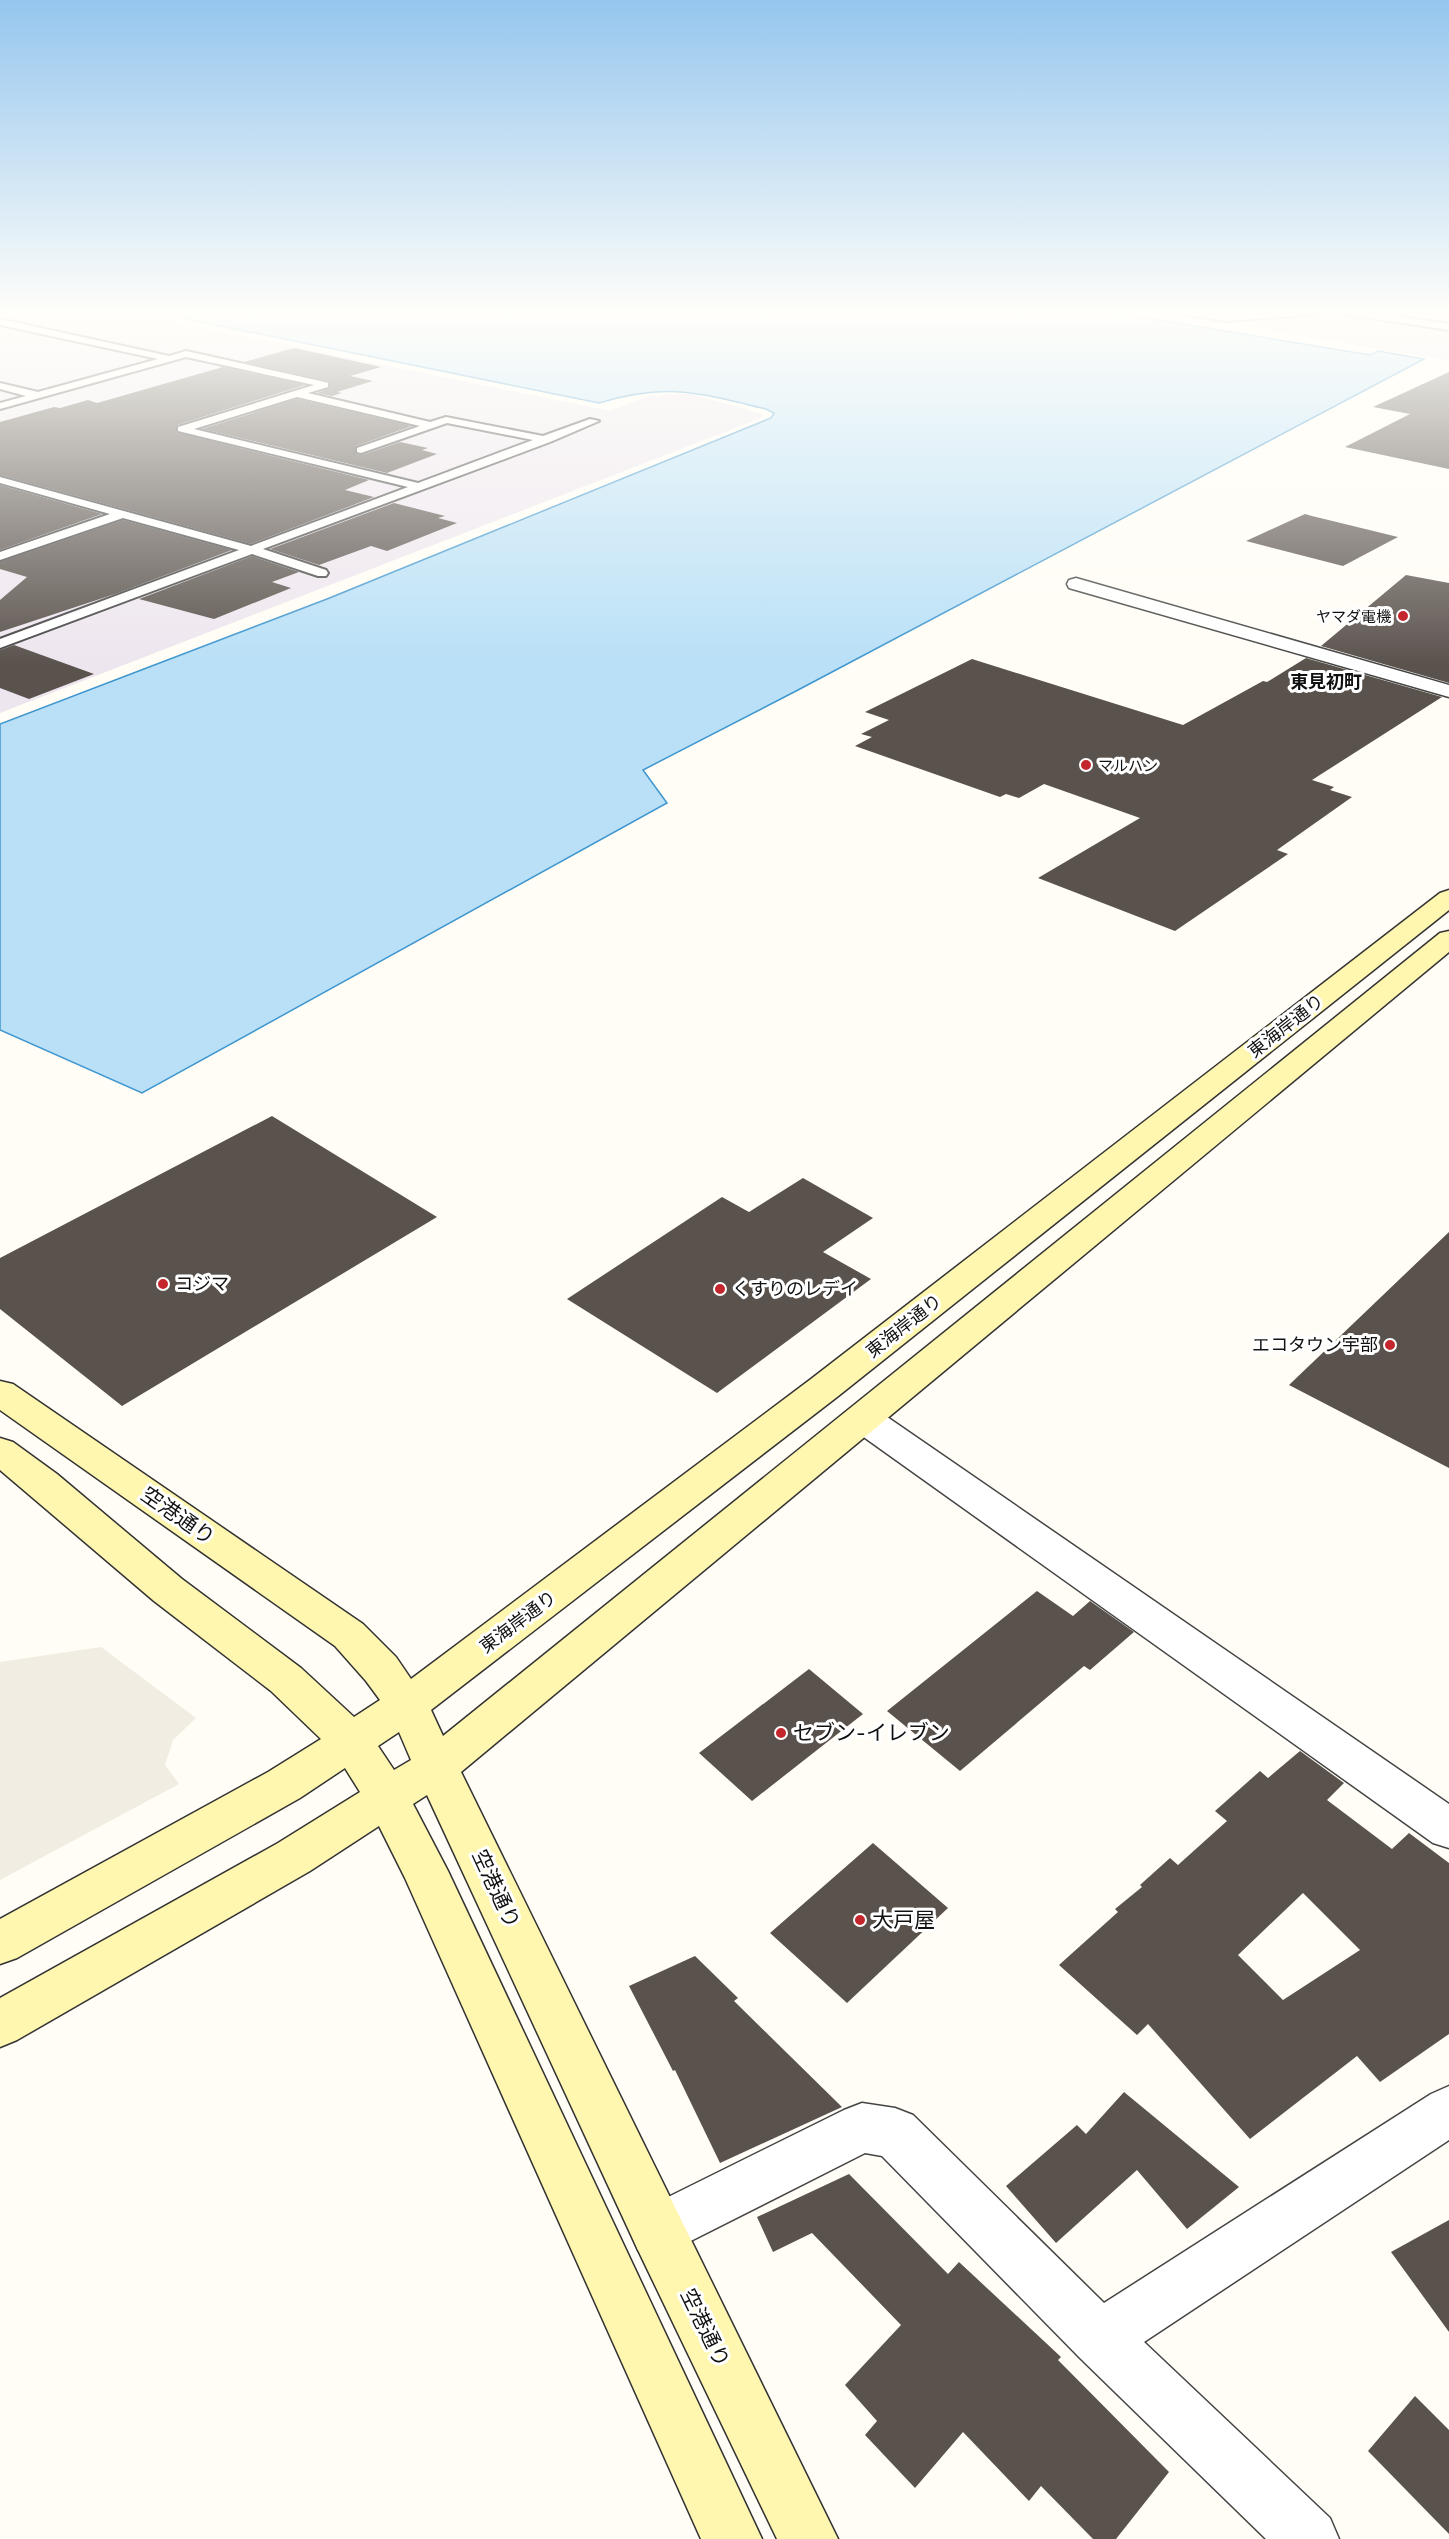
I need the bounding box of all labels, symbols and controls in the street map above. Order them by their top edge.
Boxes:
place label: ヤマダ電機 [1316,607,1391,626]
marker: ヤマダ電機 [1396,609,1410,623]
district label: 東見初町 [1290,671,1362,693]
place label: マルハン [1098,756,1158,775]
marker: マルハン [1079,758,1093,772]
street label: 東海岸通り [1244,990,1328,1062]
place label: コジマ [175,1273,229,1295]
marker: コジマ [156,1277,170,1291]
place label: くすりのレデイ [732,1278,858,1300]
marker: くすりのレデイ [713,1282,727,1296]
street label: 東海岸通り [862,1290,946,1362]
place label: エコタウン宇部 [1252,1334,1378,1356]
marker: エコタウン宇部 [1383,1338,1397,1352]
street label: 空港通り [136,1481,220,1551]
street label: 東海岸通り [475,1586,561,1658]
place label: セブン-イレブン [793,1720,950,1746]
marker: セブン-イレブン [774,1726,788,1740]
street label: 空港通り [466,1845,526,1933]
place label: 大戸屋 [872,1907,935,1933]
marker: 大戸屋 [853,1913,867,1927]
street label: 空港通り [675,2285,735,2371]

